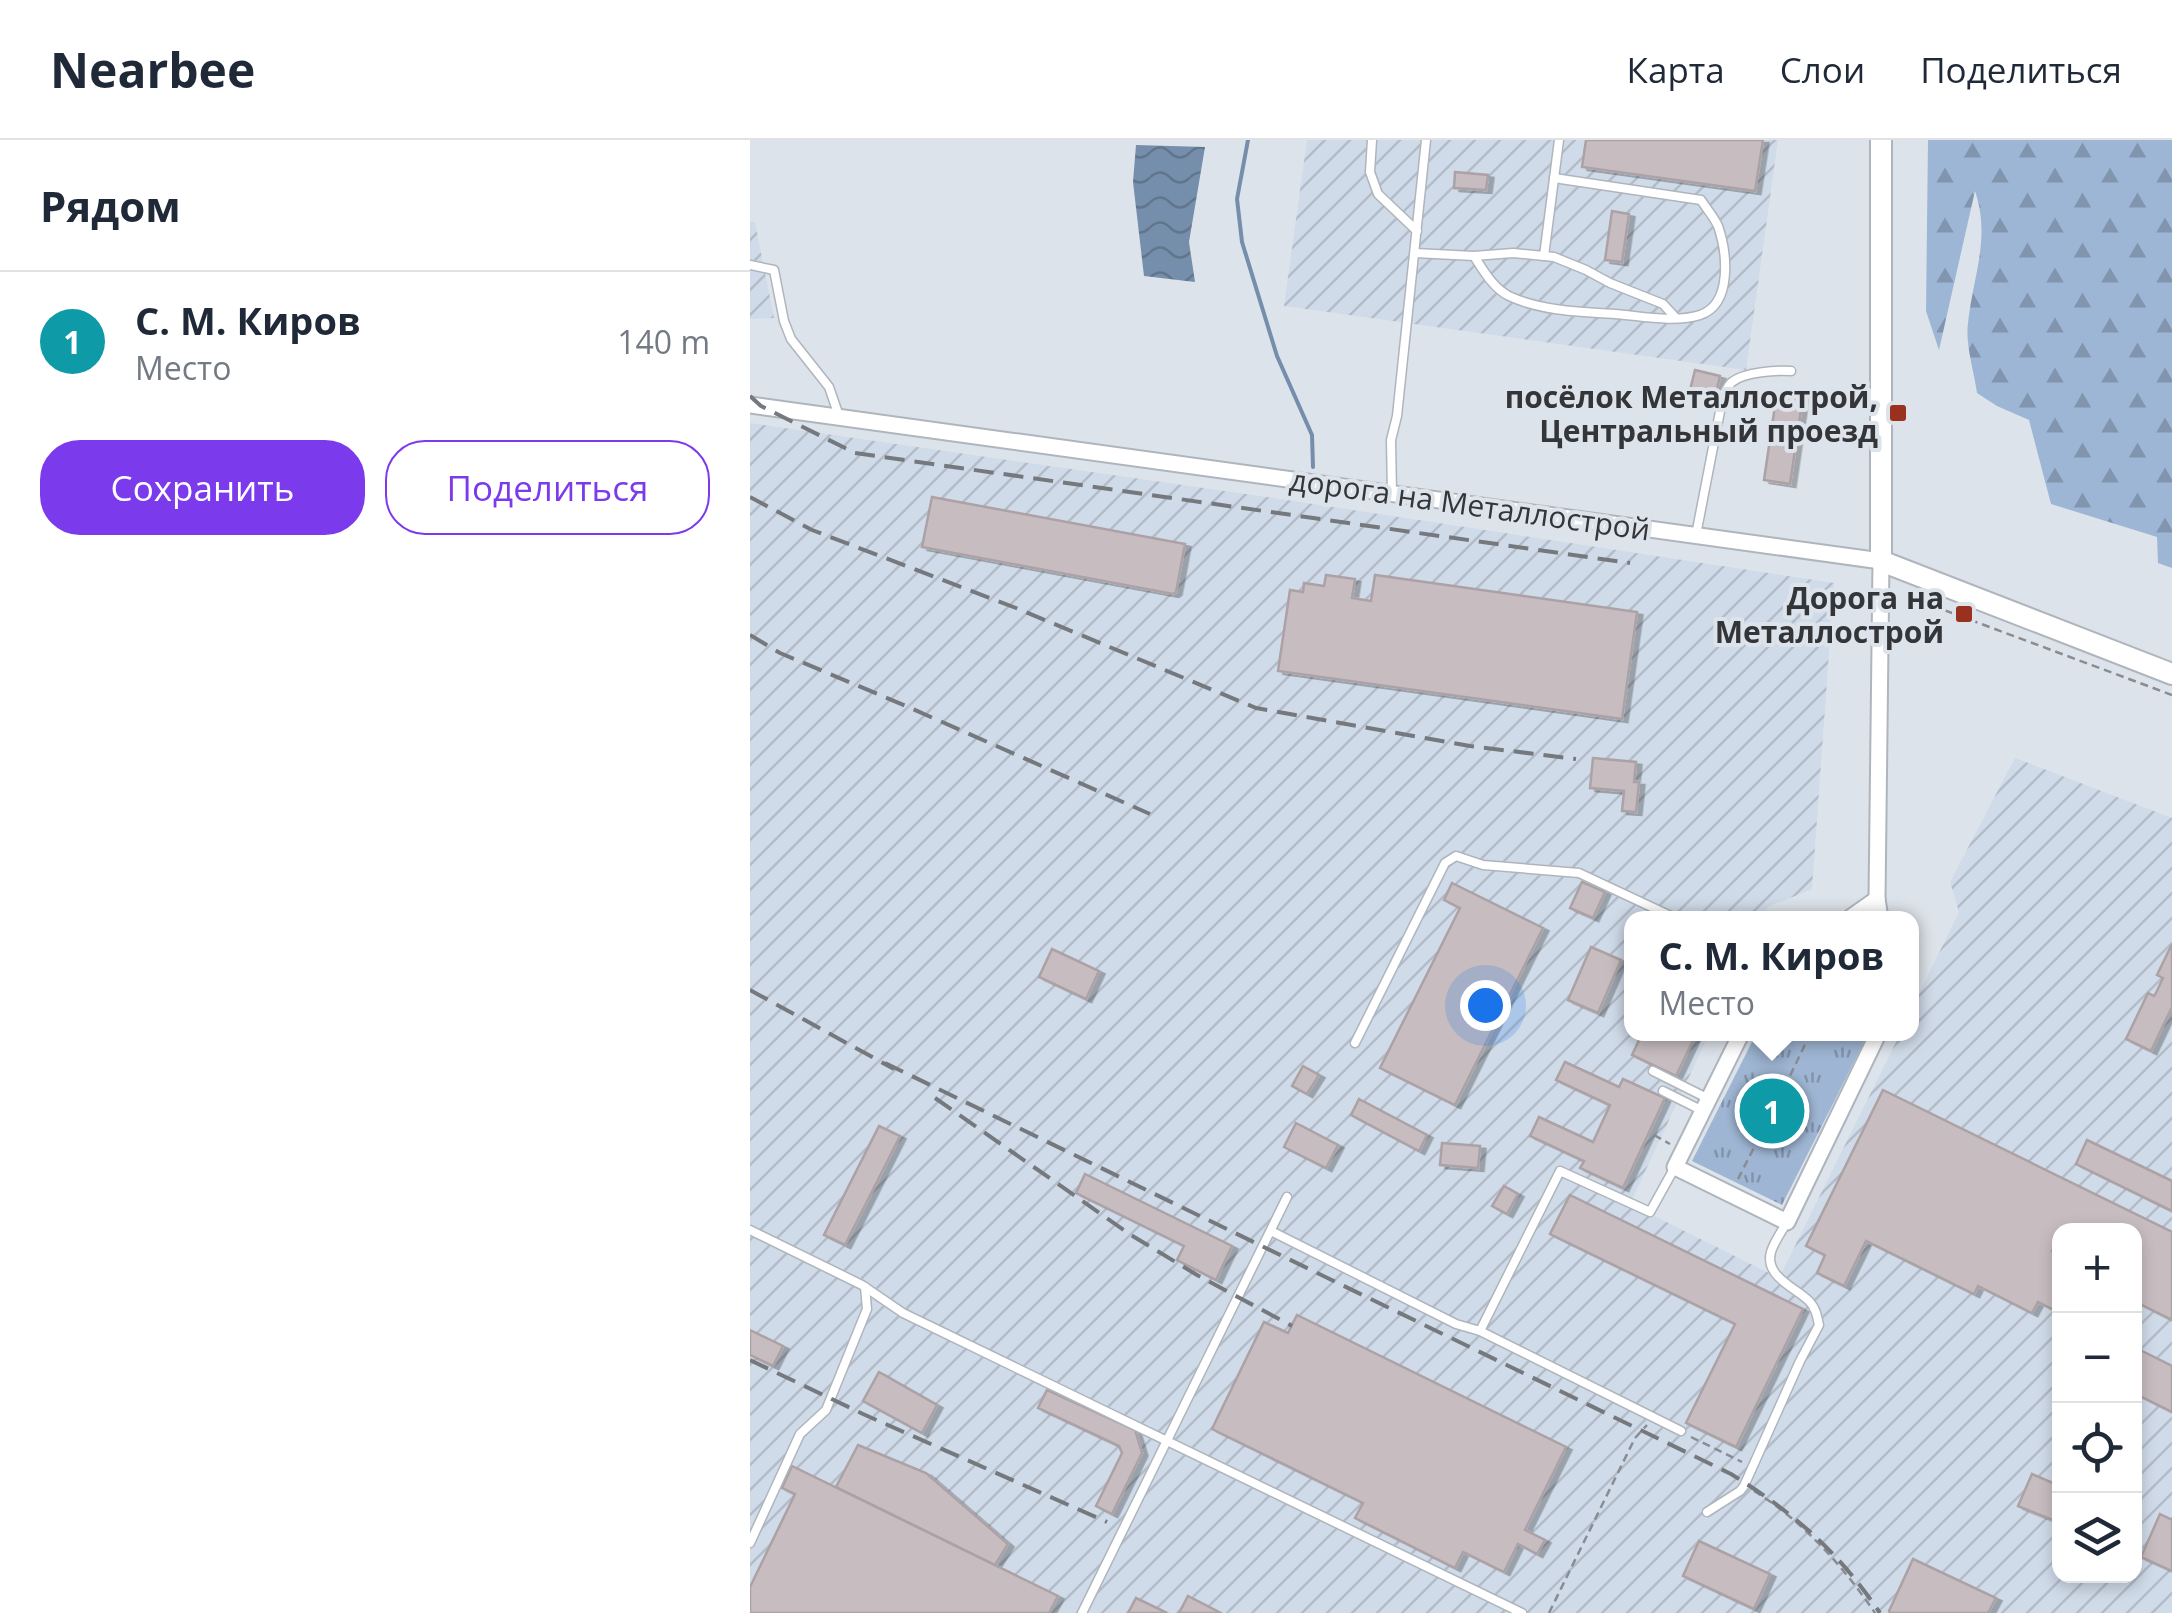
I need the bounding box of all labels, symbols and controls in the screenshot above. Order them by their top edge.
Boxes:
text: Nearbee [50,37,255,102]
text: Карта [1627,46,1725,93]
text: Слои [1780,46,1865,93]
text: Поделиться [1920,46,2122,93]
text: Рядом [40,177,181,234]
text: С. М. Киров [135,294,361,346]
text: 1 [63,320,82,363]
text: 140 m [617,320,710,363]
text: Место [135,346,231,389]
place label: посёлок Металлострой, Центральный проезд [1505,376,1878,451]
marker: посёлок Металлострой, Центральный проезд [1887,402,1909,424]
button: Сохранить [40,440,365,535]
button: Поделиться [385,440,710,535]
street label: дорога на Металлострой [1287,458,1653,550]
place label: Дорога на Металлострой [1715,577,1944,652]
marker: Дорога на Металлострой [1953,603,1975,625]
popup [1624,911,1919,1041]
text: С. М. Киров [1659,929,1884,981]
your location [1460,980,1511,1031]
text: Место [1659,981,1755,1024]
pin: 1 [1740,1074,1804,1148]
map controls [2052,1223,2142,1583]
button: + [2052,1223,2142,1313]
button: − [2052,1313,2142,1403]
button: locate [2052,1403,2142,1493]
button: layers [2052,1493,2142,1583]

